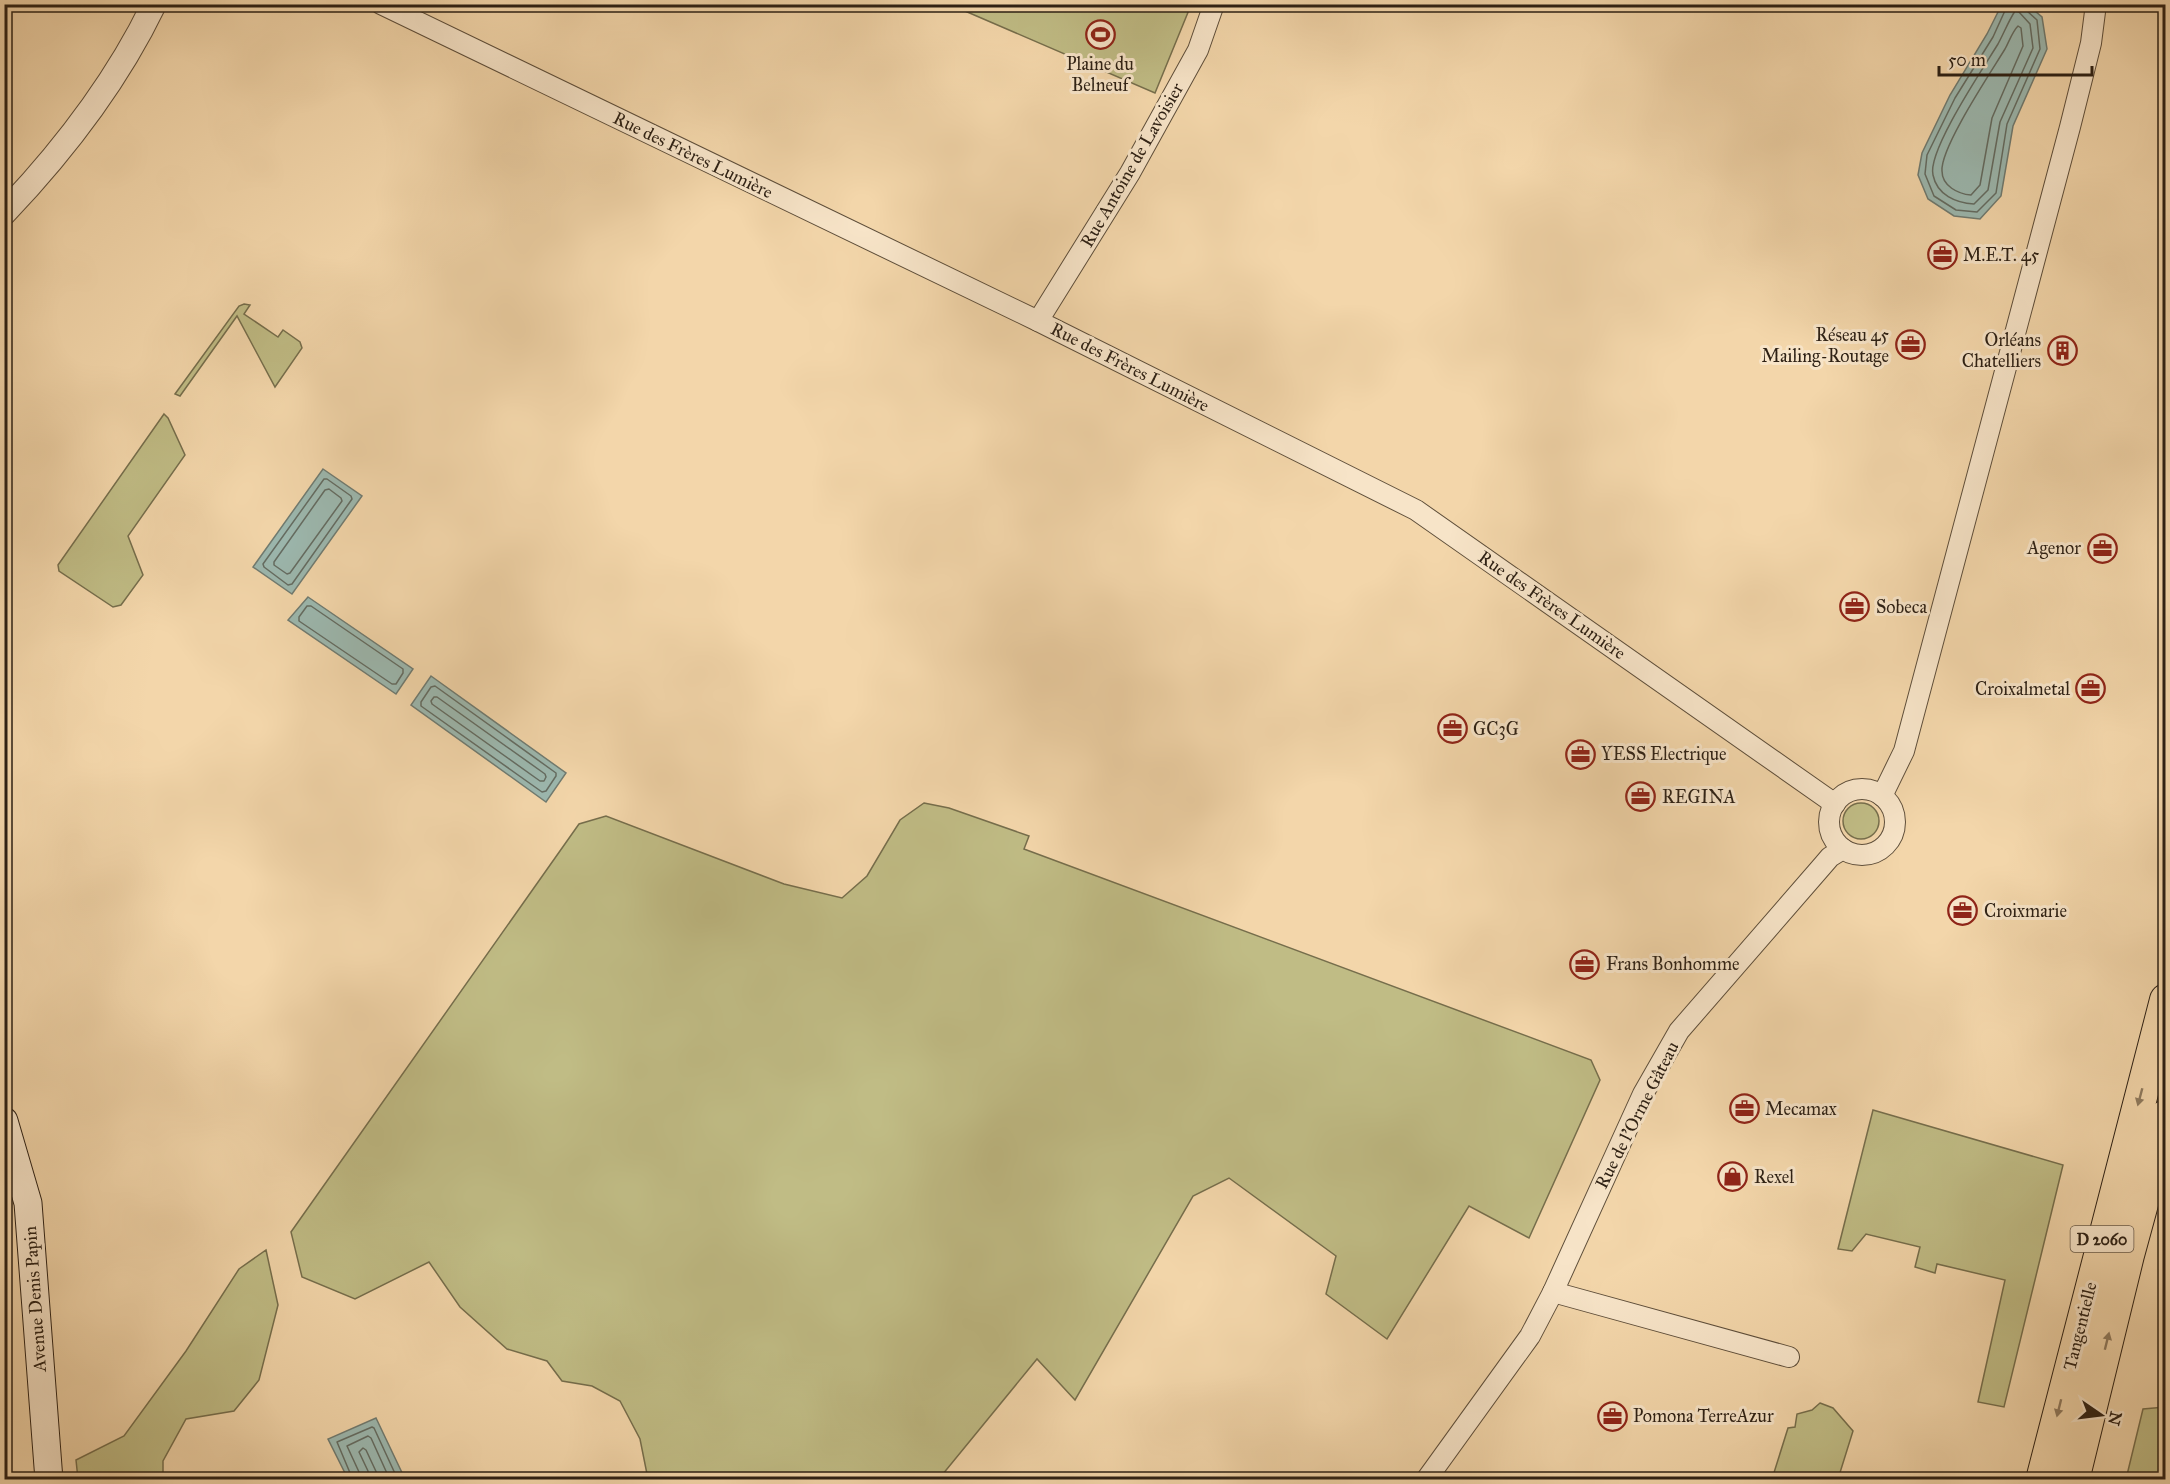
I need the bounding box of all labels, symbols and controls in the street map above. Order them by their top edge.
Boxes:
sports icon: Plaine du Belneuf [1084,19,1116,51]
scale bar [1939,39,2092,77]
text: 50 m [1948,49,1986,71]
place label: Plaine du Belneuf [1066,53,1134,96]
street label: Rue Antoine de Lavoisier [1076,79,1188,251]
street label: Rue des Frères Lumière [610,107,776,203]
office icon: M.E.T. 45 [1926,239,1958,271]
place label: M.E.T. 45 [1963,244,2040,266]
street label: Rue des Frères Lumière [1047,317,1213,417]
place label: Réseau 45 Mailing-Routage [1761,324,1890,368]
office icon: Réseau 45 Mailing-Routage [1894,329,1926,361]
place label: Orléans Chatelliers [1962,329,2041,372]
building icon: Orléans Chatelliers [2046,334,2078,366]
office icon: Agenor [2086,532,2118,564]
place label: Agenor [2026,537,2081,560]
street label: Rue des Frères Lumière [1474,546,1630,664]
office icon: Sobeca [1839,591,1871,623]
place label: Sobeca [1876,596,1927,618]
office icon: Croixalmetal [2075,673,2107,705]
place label: Croixalmetal [1975,678,2070,700]
office icon: GC3G [1436,713,1468,745]
place label: GC3G [1473,718,1519,740]
office icon: YESS Electrique [1564,738,1596,770]
place label: YESS Electrique [1601,743,1727,766]
office icon: REGINA [1625,781,1657,813]
place label: REGINA [1662,786,1736,808]
office icon: Croixmarie [1947,895,1979,927]
place label: Croixmarie [1984,900,2067,922]
office icon: Frans Bonhomme [1569,948,1601,980]
place label: Frans Bonhomme [1606,953,1740,975]
street label: Rue de l'Orme Gâteau [1590,1037,1684,1192]
one-way arrow [2135,1088,2144,1106]
office icon: Mecamax [1728,1093,1760,1125]
place label: Mecamax [1765,1098,1837,1120]
shop icon: Rexel [1717,1161,1749,1193]
place label: Rexel [1754,1166,1794,1188]
street label: Avenue Denis Papin [19,1225,51,1374]
road number: D 2060 [2070,1226,2134,1252]
street label: Tangentielle [2058,1280,2103,1373]
one-way arrow [2102,1332,2112,1350]
north arrow [2071,1385,2131,1445]
one-way arrow [2054,1398,2064,1417]
office icon: Pomona TerreAzur [1596,1400,1628,1432]
place label: Pomona TerreAzur [1633,1405,1774,1427]
text: N [2104,1410,2126,1428]

